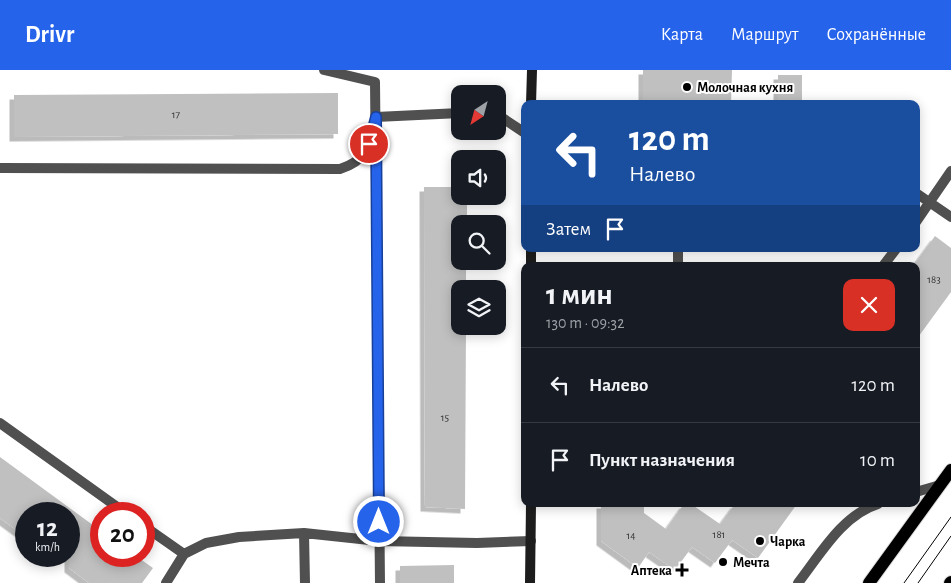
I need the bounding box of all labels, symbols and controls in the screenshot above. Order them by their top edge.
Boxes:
text: Drivr [25,23,74,47]
text: Карта [661,26,703,44]
text: Маршрут [731,26,799,44]
text: Сохранённые [827,26,926,44]
marker: Молочная кухня [681,81,693,93]
place label: Молочная кухня [697,81,793,95]
north arrow [451,85,506,140]
map controls [451,85,506,335]
house number: 17 [172,109,181,120]
icon: left [546,120,611,185]
text: 120 m [629,122,710,157]
pin [348,123,390,165]
icon: arrive [355,130,383,158]
button: sound [451,150,506,205]
text: Налево [629,163,695,185]
button: search [451,215,506,270]
icon: arrive [601,215,629,243]
text: Затем [546,220,591,239]
house number: 183 [927,274,941,285]
button: close [843,279,895,331]
button: layers [451,280,506,335]
text: 1 мин [546,280,613,310]
text: 130 m · 09:32 [546,315,624,331]
icon: left [546,371,574,399]
text: Налево [589,376,648,395]
text: 120 m [851,376,895,395]
house number: 15 [441,412,450,423]
icon: arrive [546,446,574,474]
text: Пункт назначения [589,451,735,470]
text: 10 m [860,451,895,470]
position arrow [352,495,404,547]
speed limit sign: 20 [90,502,155,567]
text: 12 [37,516,58,541]
house number: 181 [713,529,725,540]
house number: 14 [626,530,636,541]
marker: Чарка [754,535,766,547]
place label: Чарка [770,535,806,549]
text: km/h [35,541,60,553]
marker: Мечта [717,556,729,568]
place label: Мечта [733,556,770,570]
place label: Аптека [631,564,672,578]
marker: Аптека [676,564,688,576]

